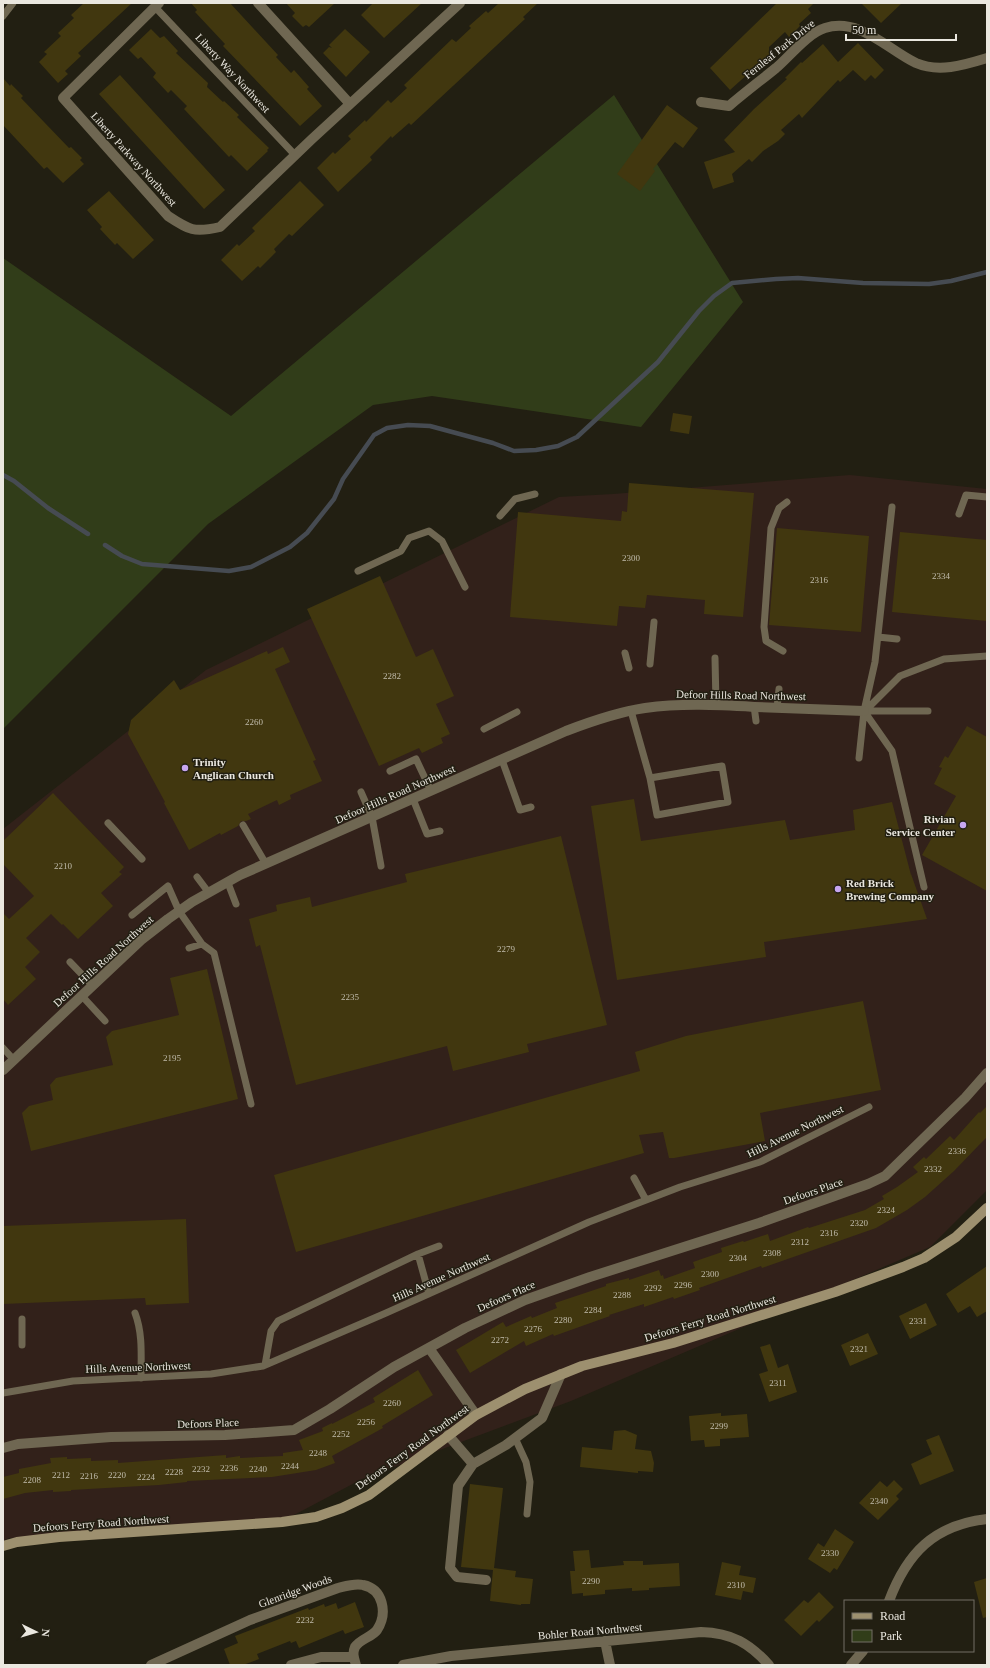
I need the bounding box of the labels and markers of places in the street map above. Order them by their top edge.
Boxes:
place label: Trinity Anglican Church [193,756,274,781]
marker: Trinity Anglican Church [180,763,190,773]
place label: Rivian Service Center [886,813,955,838]
marker: Rivian Service Center [958,820,968,830]
place label: Red Brick Brewing Company [846,877,935,902]
marker: Red Brick Brewing Company [833,884,843,894]

